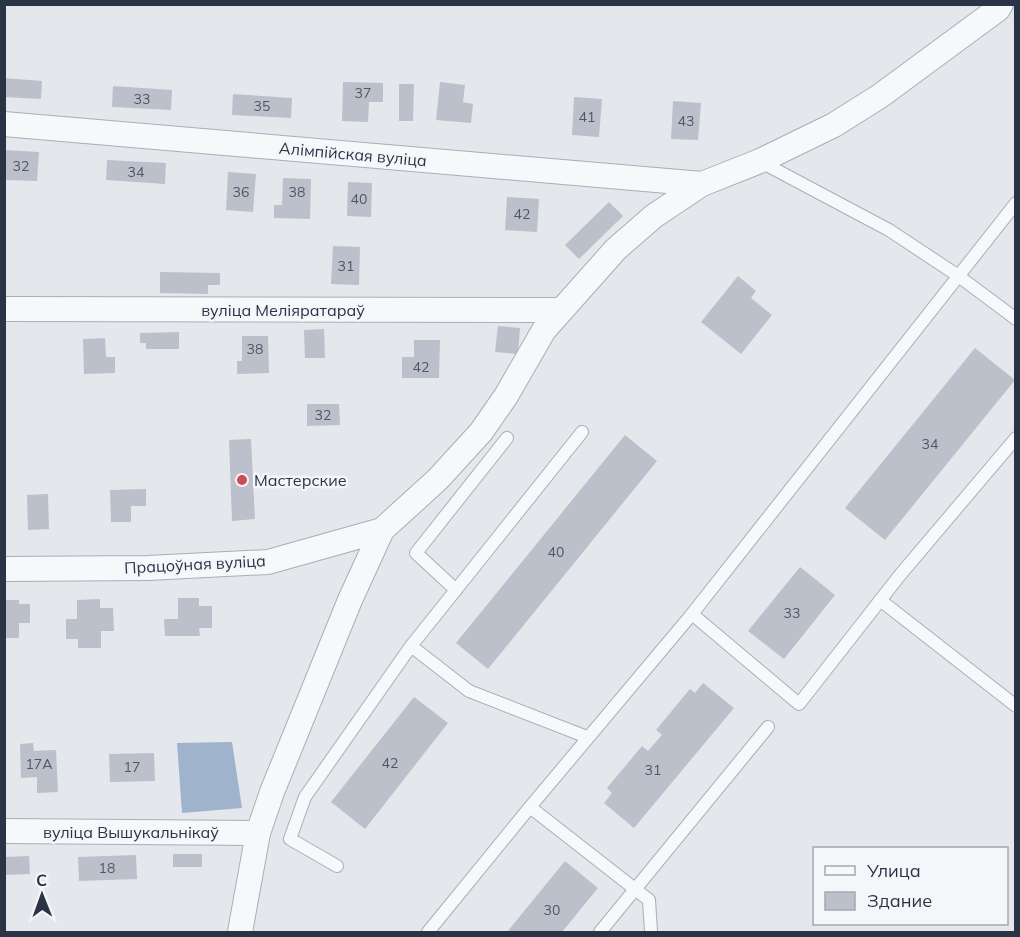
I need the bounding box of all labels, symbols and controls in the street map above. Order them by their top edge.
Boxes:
house number: 37 [355,84,371,102]
house number: 33 [134,90,150,108]
house number: 35 [254,97,270,115]
house number: 41 [579,108,595,126]
house number: 43 [678,112,694,130]
street label: Алімпійская вуліца [278,138,428,170]
house number: 32 [13,157,29,175]
house number: 34 [128,163,145,181]
house number: 36 [233,183,249,201]
house number: 38 [289,183,305,201]
house number: 40 [351,190,367,208]
house number: 42 [514,205,530,223]
house number: 31 [338,257,354,275]
street label: вуліца Меліяратараў [201,300,365,320]
house number: 38 [247,340,263,358]
house number: 42 [413,358,429,376]
house number: 32 [315,406,331,424]
house number: 34 [922,435,939,453]
place label: Мастерские [254,470,347,490]
marker: Мастерские [235,473,249,487]
house number: 40 [548,543,564,561]
street label: Працоўная вуліца [124,550,266,578]
house number: 33 [784,604,800,622]
house number: 42 [382,754,398,772]
house number: 17А [25,755,53,773]
house number: 17 [124,758,140,776]
house number: 31 [645,761,661,779]
street label: вуліца Вышукальнікаў [43,822,219,842]
legend [813,847,1008,925]
house number: 18 [99,859,115,877]
text: Улица [866,859,921,882]
north arrow [12,865,72,925]
text: С [36,870,47,890]
text: Здание [867,889,932,912]
house number: 30 [544,901,560,919]

